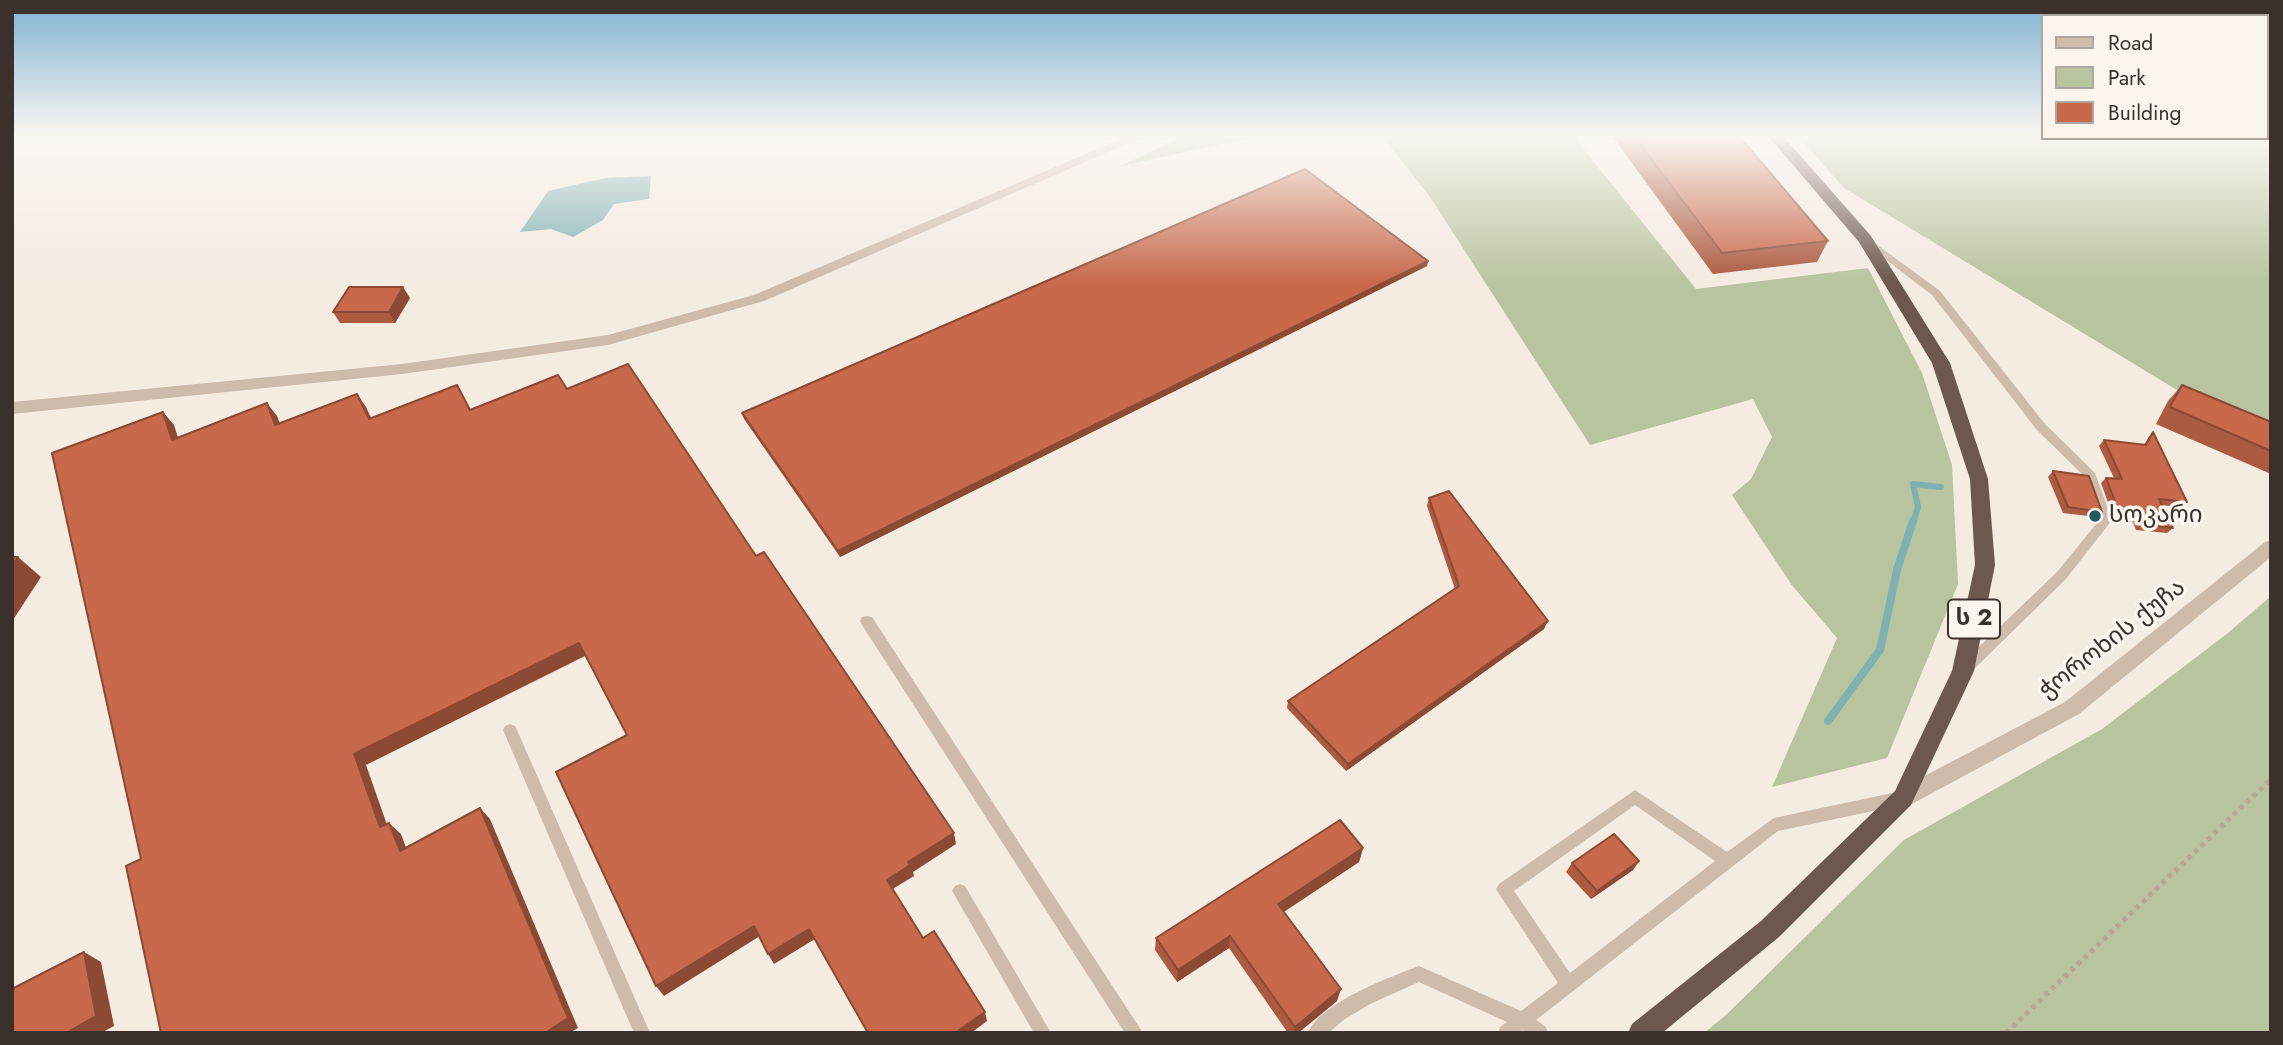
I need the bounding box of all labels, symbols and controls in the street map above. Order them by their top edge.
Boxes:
legend [2042,14,2269,140]
text: Road [2108,28,2153,58]
text: Park [2108,63,2145,93]
text: Building [2108,98,2181,128]
place label: სოკარი [2109,502,2203,530]
marker: სოკარი [2087,508,2103,524]
street label: ჭოროხის ქუჩა [2034,574,2192,706]
road number: ს 2 [1948,600,2000,638]

